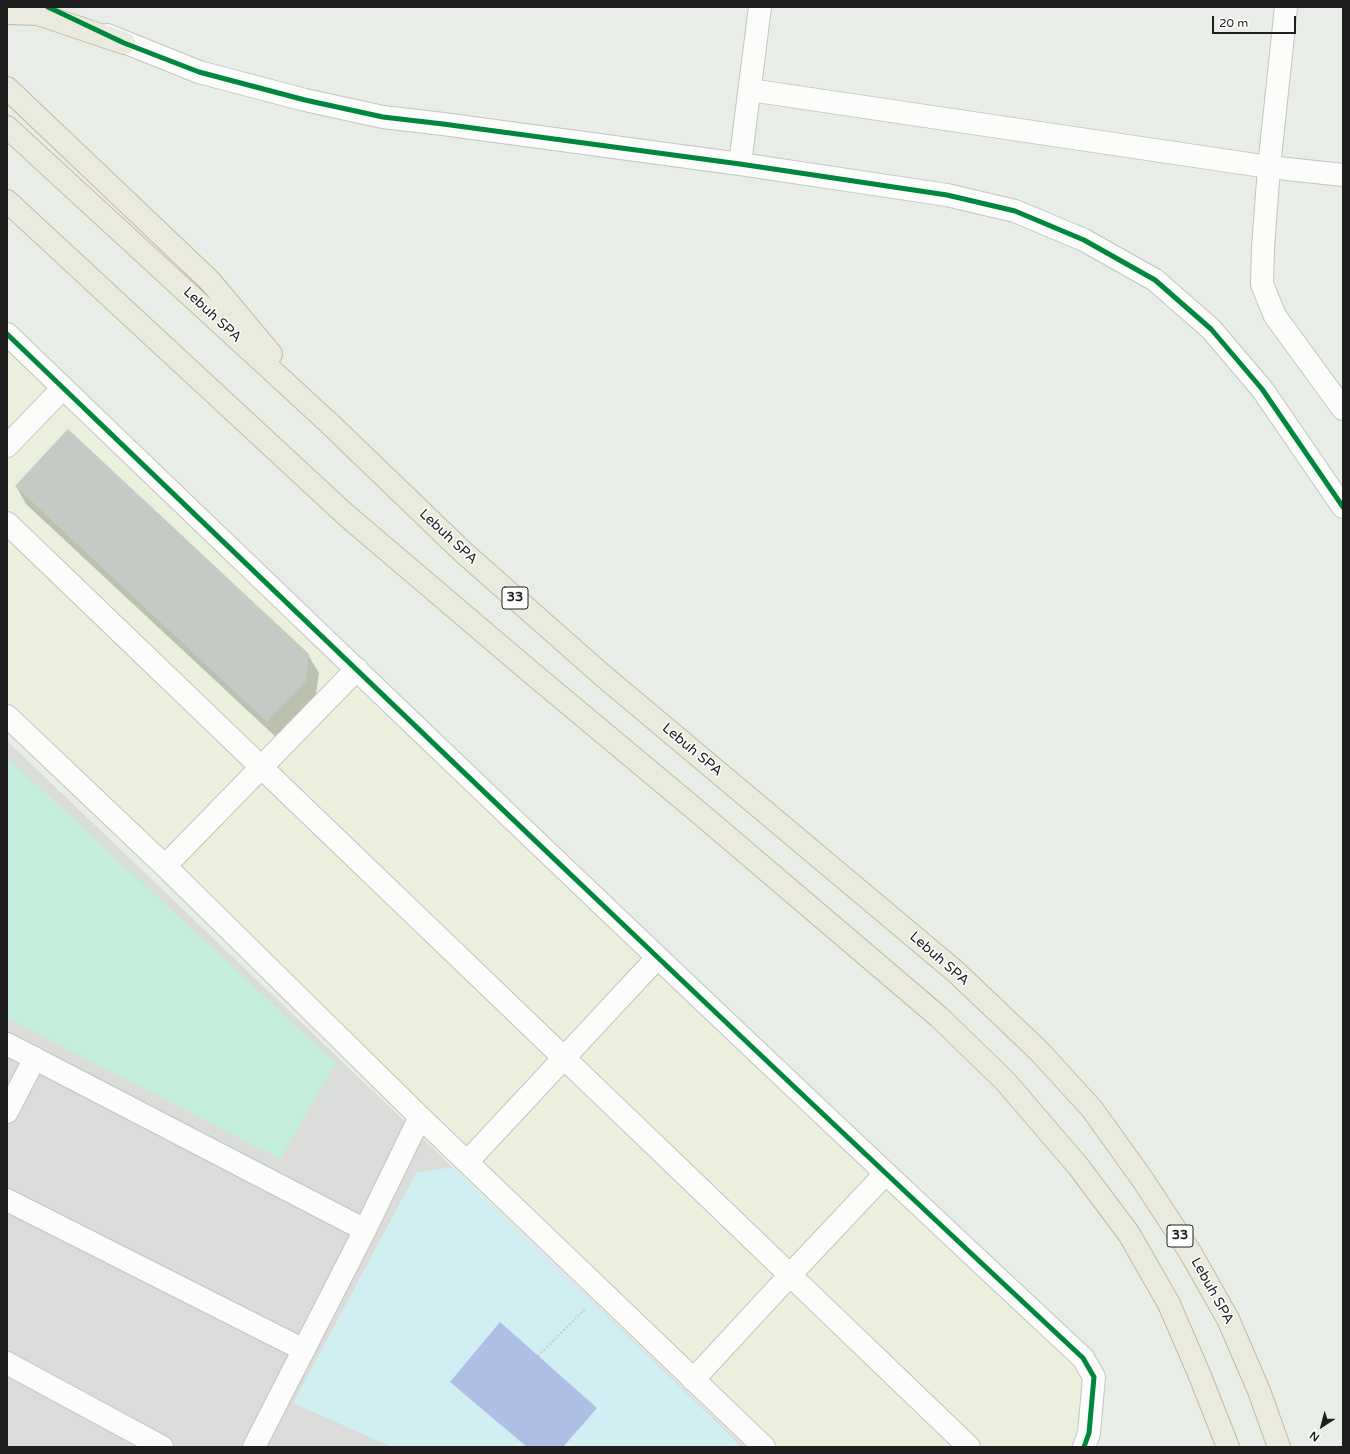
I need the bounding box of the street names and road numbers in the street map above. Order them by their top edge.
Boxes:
street label: Lebuh SPA [179,284,245,346]
street label: Lebuh SPA [415,506,481,568]
road number: 33 [502,587,528,609]
street label: Lebuh SPA [658,720,726,780]
street label: Lebuh SPA [906,929,972,989]
road number: 33 [1167,1225,1193,1247]
street label: Lebuh SPA [1187,1255,1237,1327]

